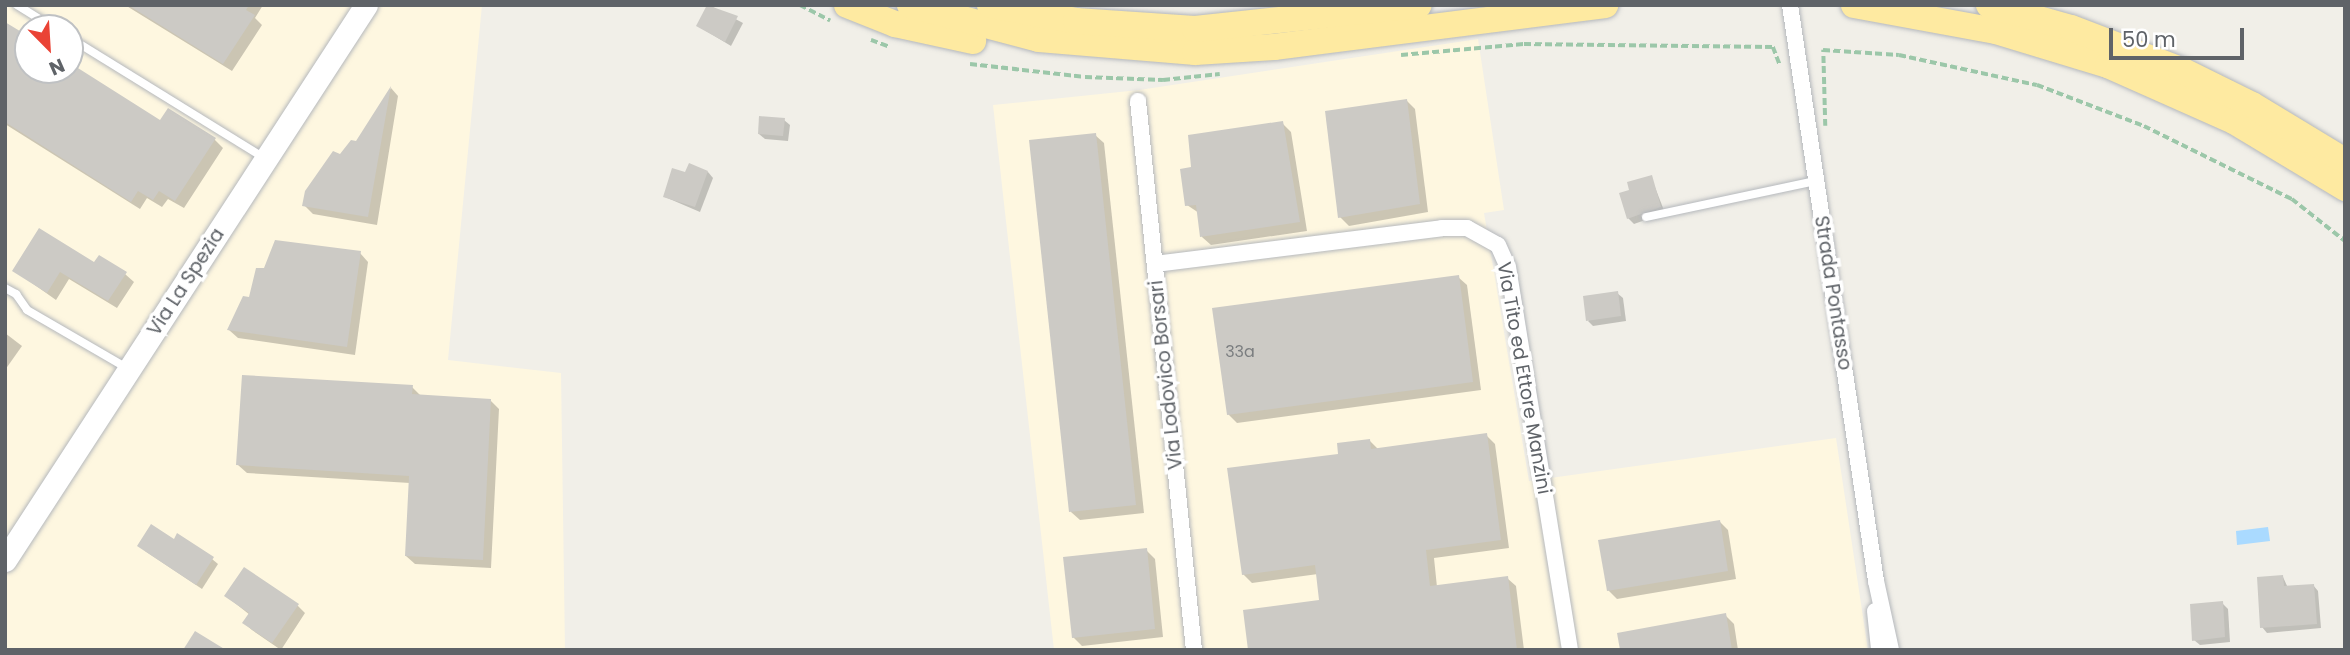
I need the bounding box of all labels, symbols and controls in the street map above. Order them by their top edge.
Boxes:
north arrow [14,14,84,84]
scale bar [2112,14,2247,58]
text: 50 m [2122,25,2176,54]
text: N [45,52,69,82]
street label: Strada Pontasso [1810,214,1856,372]
street label: Via La Spezia [143,224,229,340]
street label: Via Tito ed Ettore Manzini [1492,260,1556,496]
street label: Via Lodovico Borsari [1145,279,1187,471]
house number: 33a [1225,342,1255,362]

